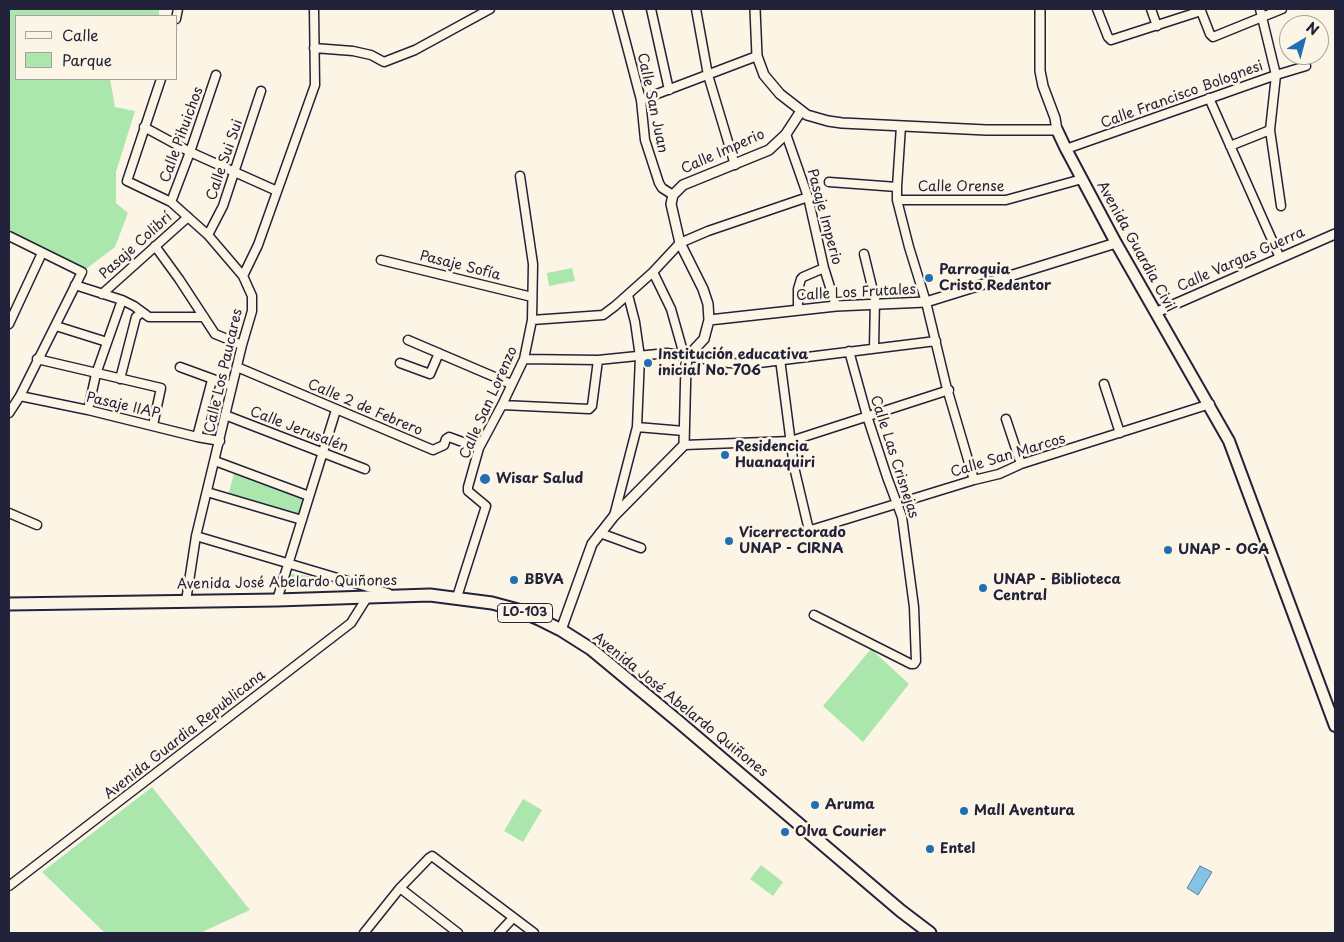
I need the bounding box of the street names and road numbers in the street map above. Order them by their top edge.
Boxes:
street label: Calle San Juan [633,51,671,155]
street label: Calle Francisco Bolognesi [1099,58,1265,132]
street label: Calle Pihuichos [157,85,207,185]
street label: Calle Sui Sui [203,117,247,203]
street label: Calle Imperio [679,126,767,178]
street label: Pasaje Imperio [803,167,845,267]
street label: Calle Orense [918,179,1004,195]
street label: Avenida Guardia Civil [1093,179,1179,315]
street label: Pasaje Colibrí [96,209,176,283]
street label: Calle Vargas Guerra [1175,224,1307,296]
street label: Pasaje Sofía [418,248,502,284]
street label: Calle Los Frutales [796,281,916,305]
street label: Calle Los Paucares [202,307,246,435]
street label: Calle San Lorenzo [457,344,521,462]
street label: Calle 2 de Febrero [305,376,425,440]
street label: Pasaje IIAP [84,389,162,423]
street label: Calle Las Crisnejas [866,394,922,520]
street label: Calle Jerusalén [247,404,351,456]
street label: Calle San Marcos [949,431,1067,481]
street label: Avenida José Abelardo Quiñones [177,573,397,593]
road number: LO-103 [498,604,552,622]
street label: Avenida José Abelardo Quiñones [589,629,771,781]
street label: Avenida Guardia Republicana [101,667,269,803]

